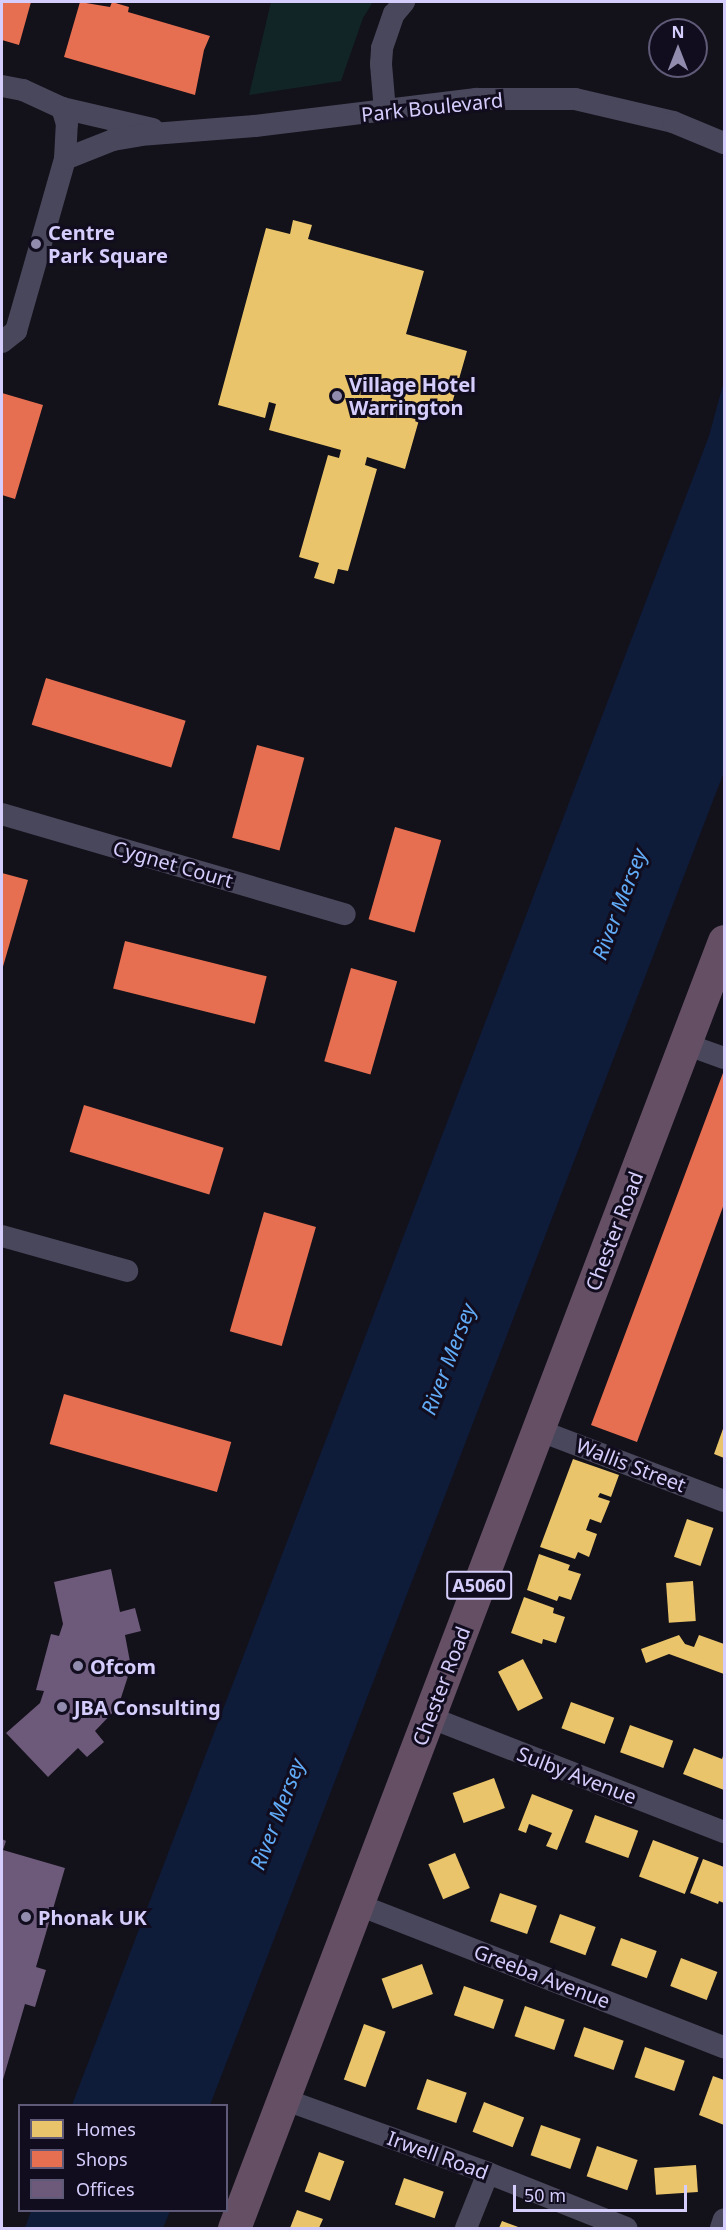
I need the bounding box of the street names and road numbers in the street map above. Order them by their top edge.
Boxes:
street label: Park Boulevard [360,88,504,126]
street label: Cygnet Court [110,835,236,893]
street label: Chester Road [580,1168,648,1294]
street label: Wallis Street [573,1433,689,1497]
road number: A5060 [446,1570,512,1600]
street label: Chester Road [407,1623,475,1749]
street label: Sulby Avenue [514,1741,640,1809]
street label: Greeba Avenue [471,1939,613,2013]
street label: Irwell Road [384,2126,492,2184]

